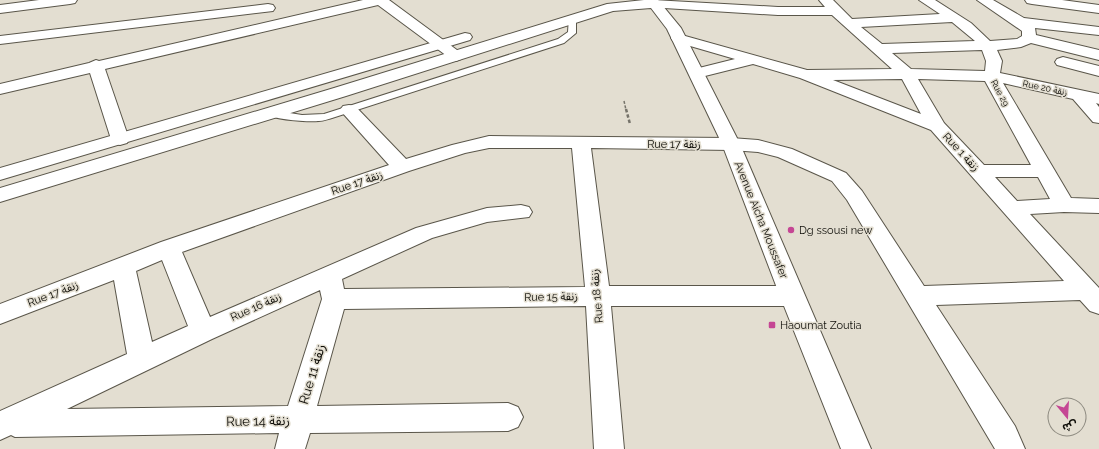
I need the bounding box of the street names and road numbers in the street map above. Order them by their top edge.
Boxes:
street label: Rue 29 [989,78,1011,108]
street label: Rue 20 زنقة [1021,78,1068,99]
street label: Rue 1 زنقة [940,130,982,174]
street label: Rue 17 زنقة [647,138,701,151]
street label: Avenue Aicha Moussafer [732,160,791,281]
street label: Rue 17 زنقة [329,168,385,198]
street label: Rue 18 زنقة [588,268,606,324]
street label: Rue 17 زنقة [26,278,80,310]
street label: Rue 16 زنقة [228,290,284,324]
street label: Rue 15 زنقة [524,290,578,304]
street label: Rue 11 زنقة [296,342,328,406]
street label: Rue 14 زنقة [226,413,290,429]

